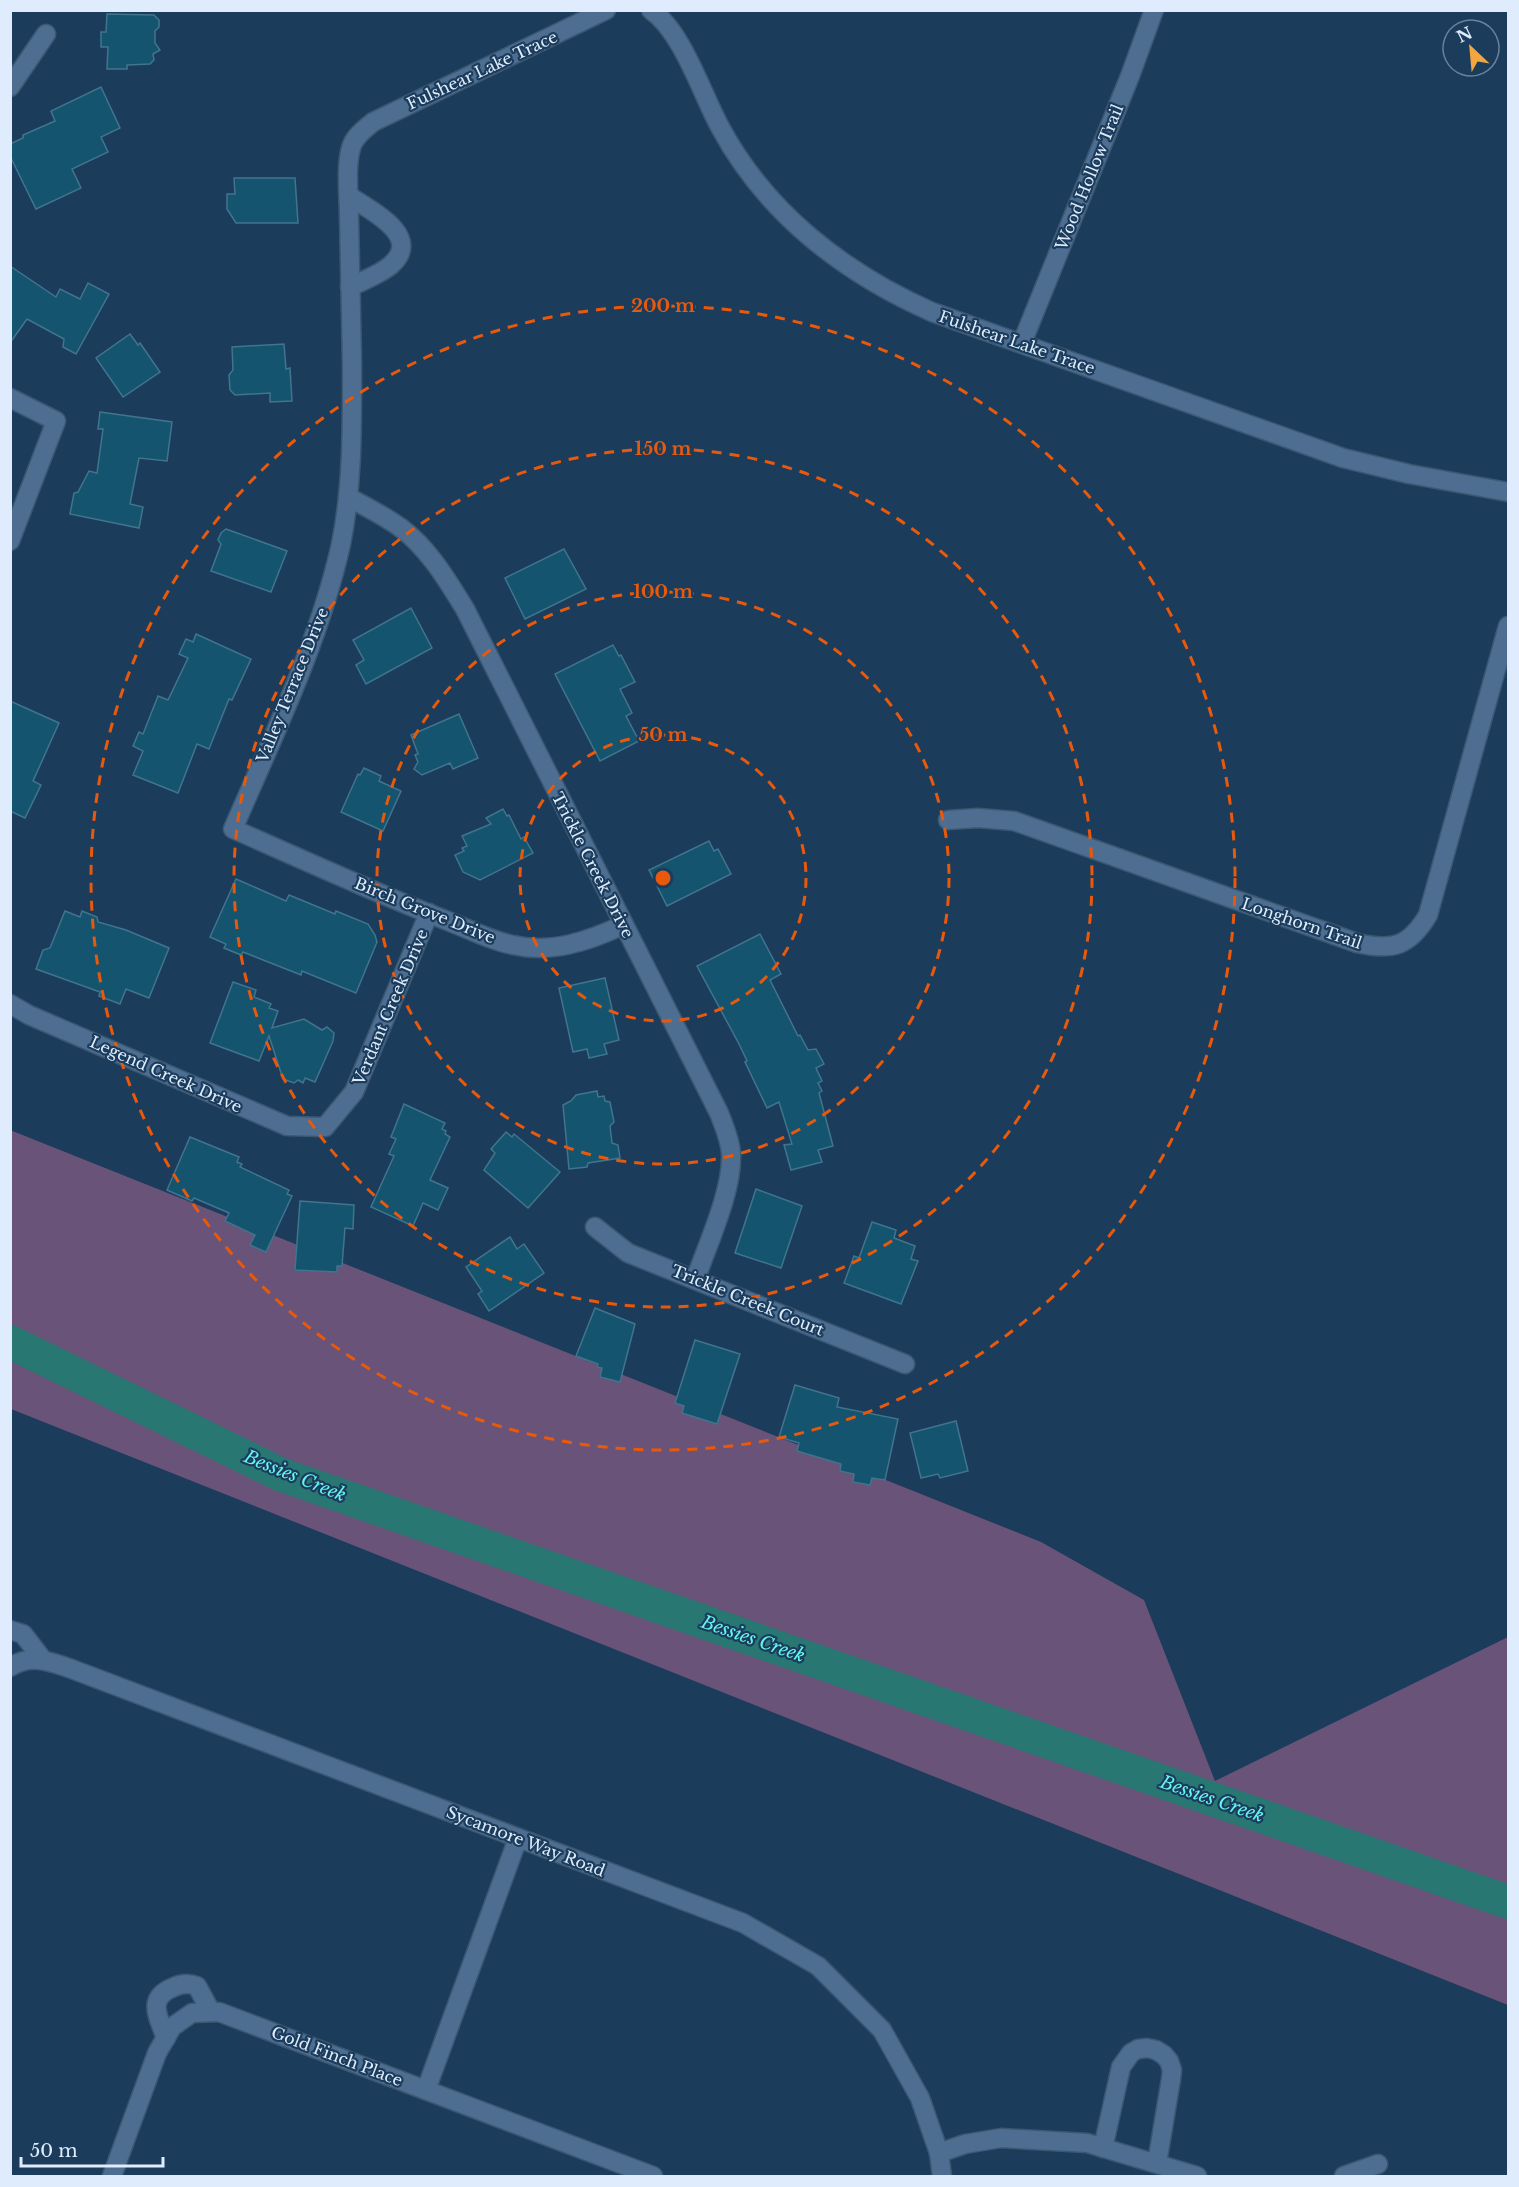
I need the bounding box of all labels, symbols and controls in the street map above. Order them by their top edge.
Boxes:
north arrow [1441,18,1501,78]
text: N [1453,22,1476,47]
street label: Fulshear Lake Trace [404,26,560,114]
street label: Wood Hollow Trail [1050,101,1127,254]
text: 200 m [631,295,695,317]
street label: Fulshear Lake Trace [936,306,1098,378]
text: 150 m [635,438,692,460]
text: 100 m [633,581,693,603]
street label: Valley Terrace Drive [251,604,332,766]
text: 50 m [639,724,688,746]
street label: Trickle Creek Drive [548,789,638,941]
centre of rings [653,868,673,888]
street label: Birch Grove Drive [352,873,498,947]
street label: Longhorn Trail [1239,893,1365,953]
street label: Verdant Creek Drive [348,926,432,1089]
street label: Legend Creek Drive [87,1031,245,1117]
street label: Trickle Creek Court [669,1260,827,1340]
water label: Bessies Creek [240,1445,349,1506]
water label: Bessies Creek [697,1611,808,1667]
water label: Bessies Creek [1156,1771,1267,1827]
street label: Sycamore Way Road [444,1801,608,1881]
street label: Gold Finch Place [268,2022,406,2090]
scale bar [21,2130,164,2168]
text: 50 m [30,2140,78,2162]

